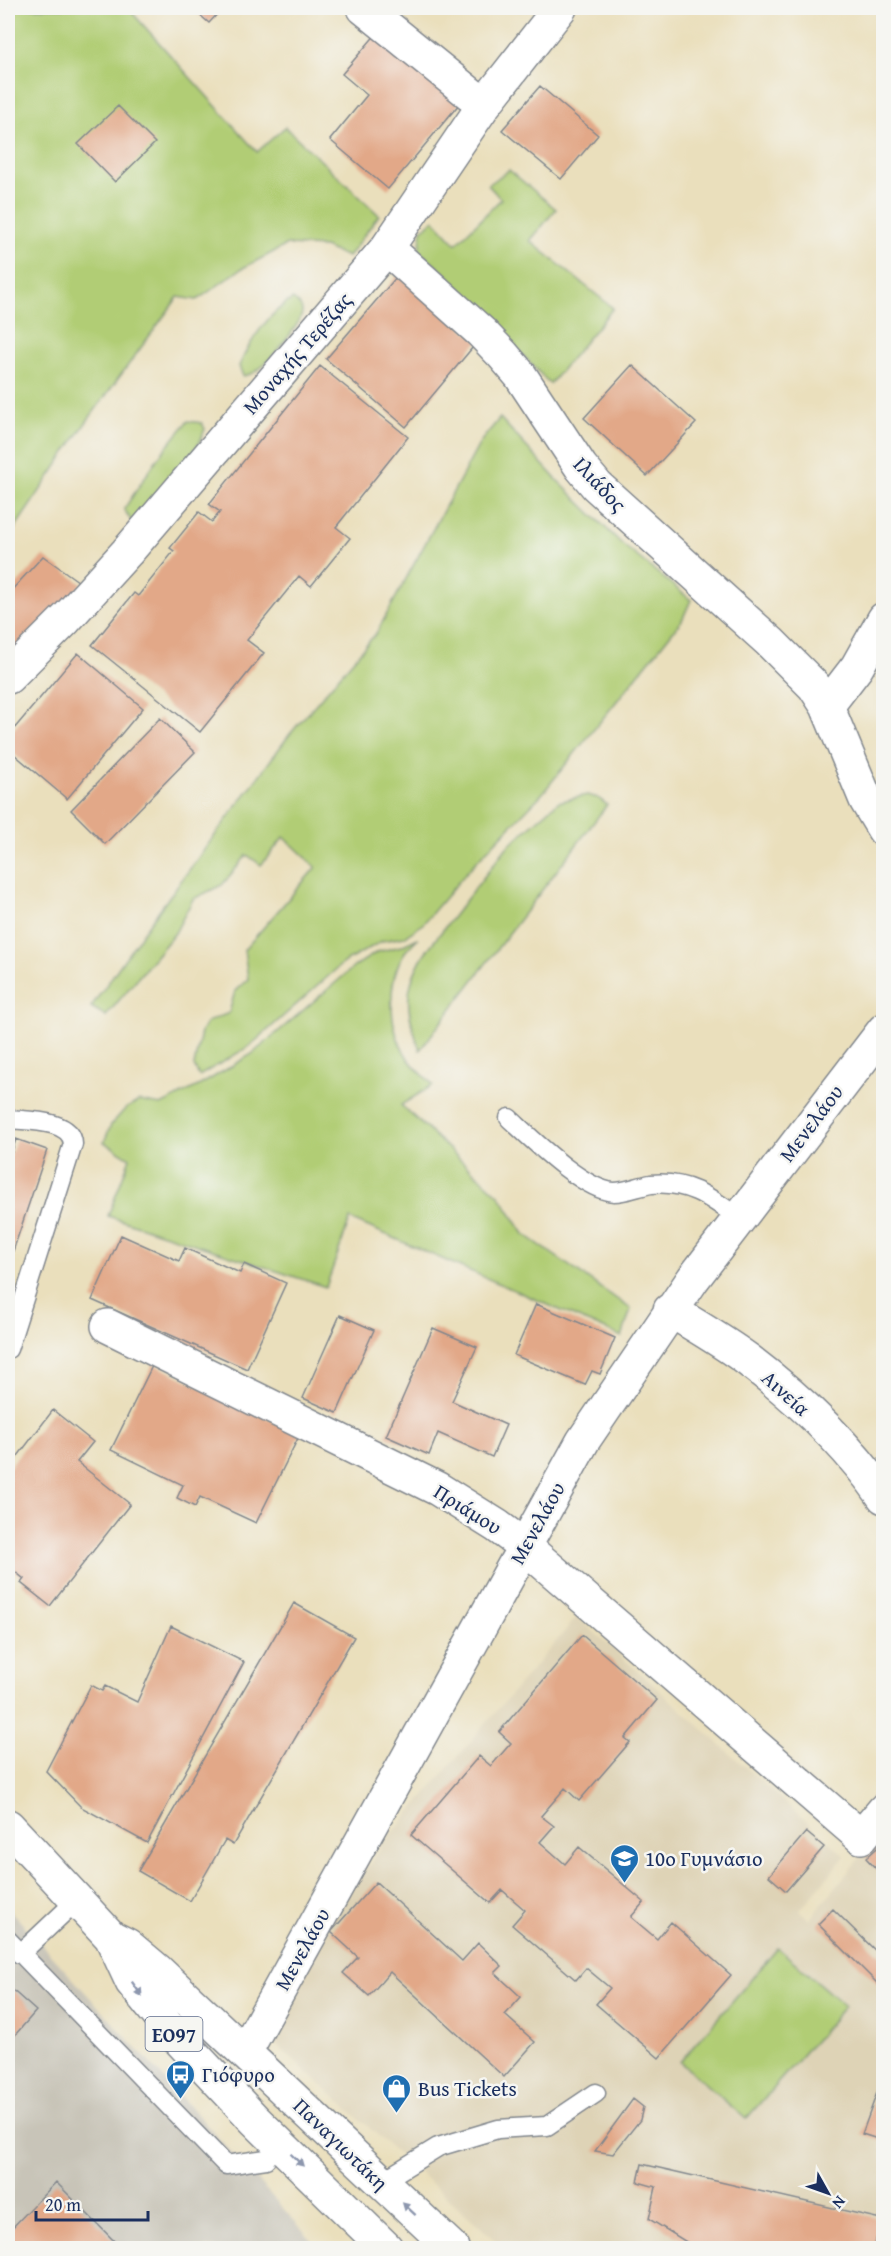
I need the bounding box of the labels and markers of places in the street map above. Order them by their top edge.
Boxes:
school or university icon: 10ο Γυμνάσιο [608,1842,640,1884]
place label: 10ο Γυμνάσιο [645,1843,763,1874]
bus stop icon: Γιόφυρο [165,2058,197,2100]
place label: Γιόφυρο [202,2059,275,2090]
shop icon: Bus Tickets [381,2072,413,2114]
place label: Bus Tickets [418,2073,517,2104]

